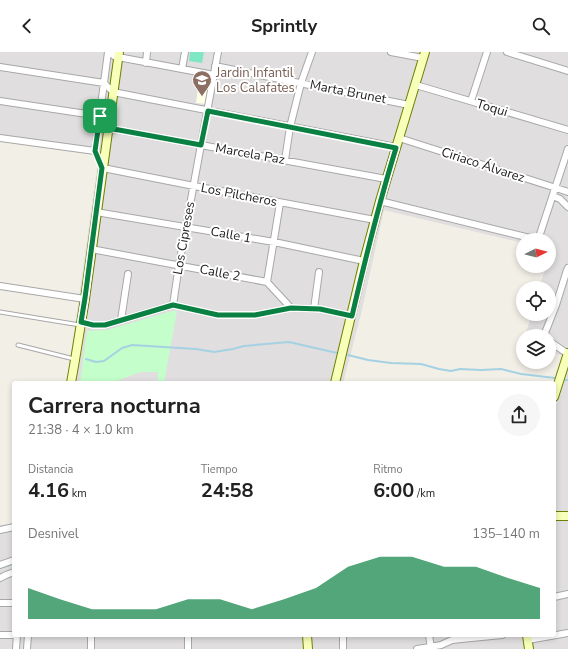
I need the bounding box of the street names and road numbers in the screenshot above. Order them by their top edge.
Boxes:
street label: Marta Brunet [308,76,388,108]
street label: Toqui [474,95,510,121]
street label: Marcela Paz [214,139,286,169]
street label: Ciriaco Álvarez [439,142,527,187]
street label: Los Pilcheros [199,179,279,211]
street label: Los Cipreses [169,200,199,276]
street label: Calle 1 [209,223,253,247]
street label: Calle 2 [198,260,242,286]

